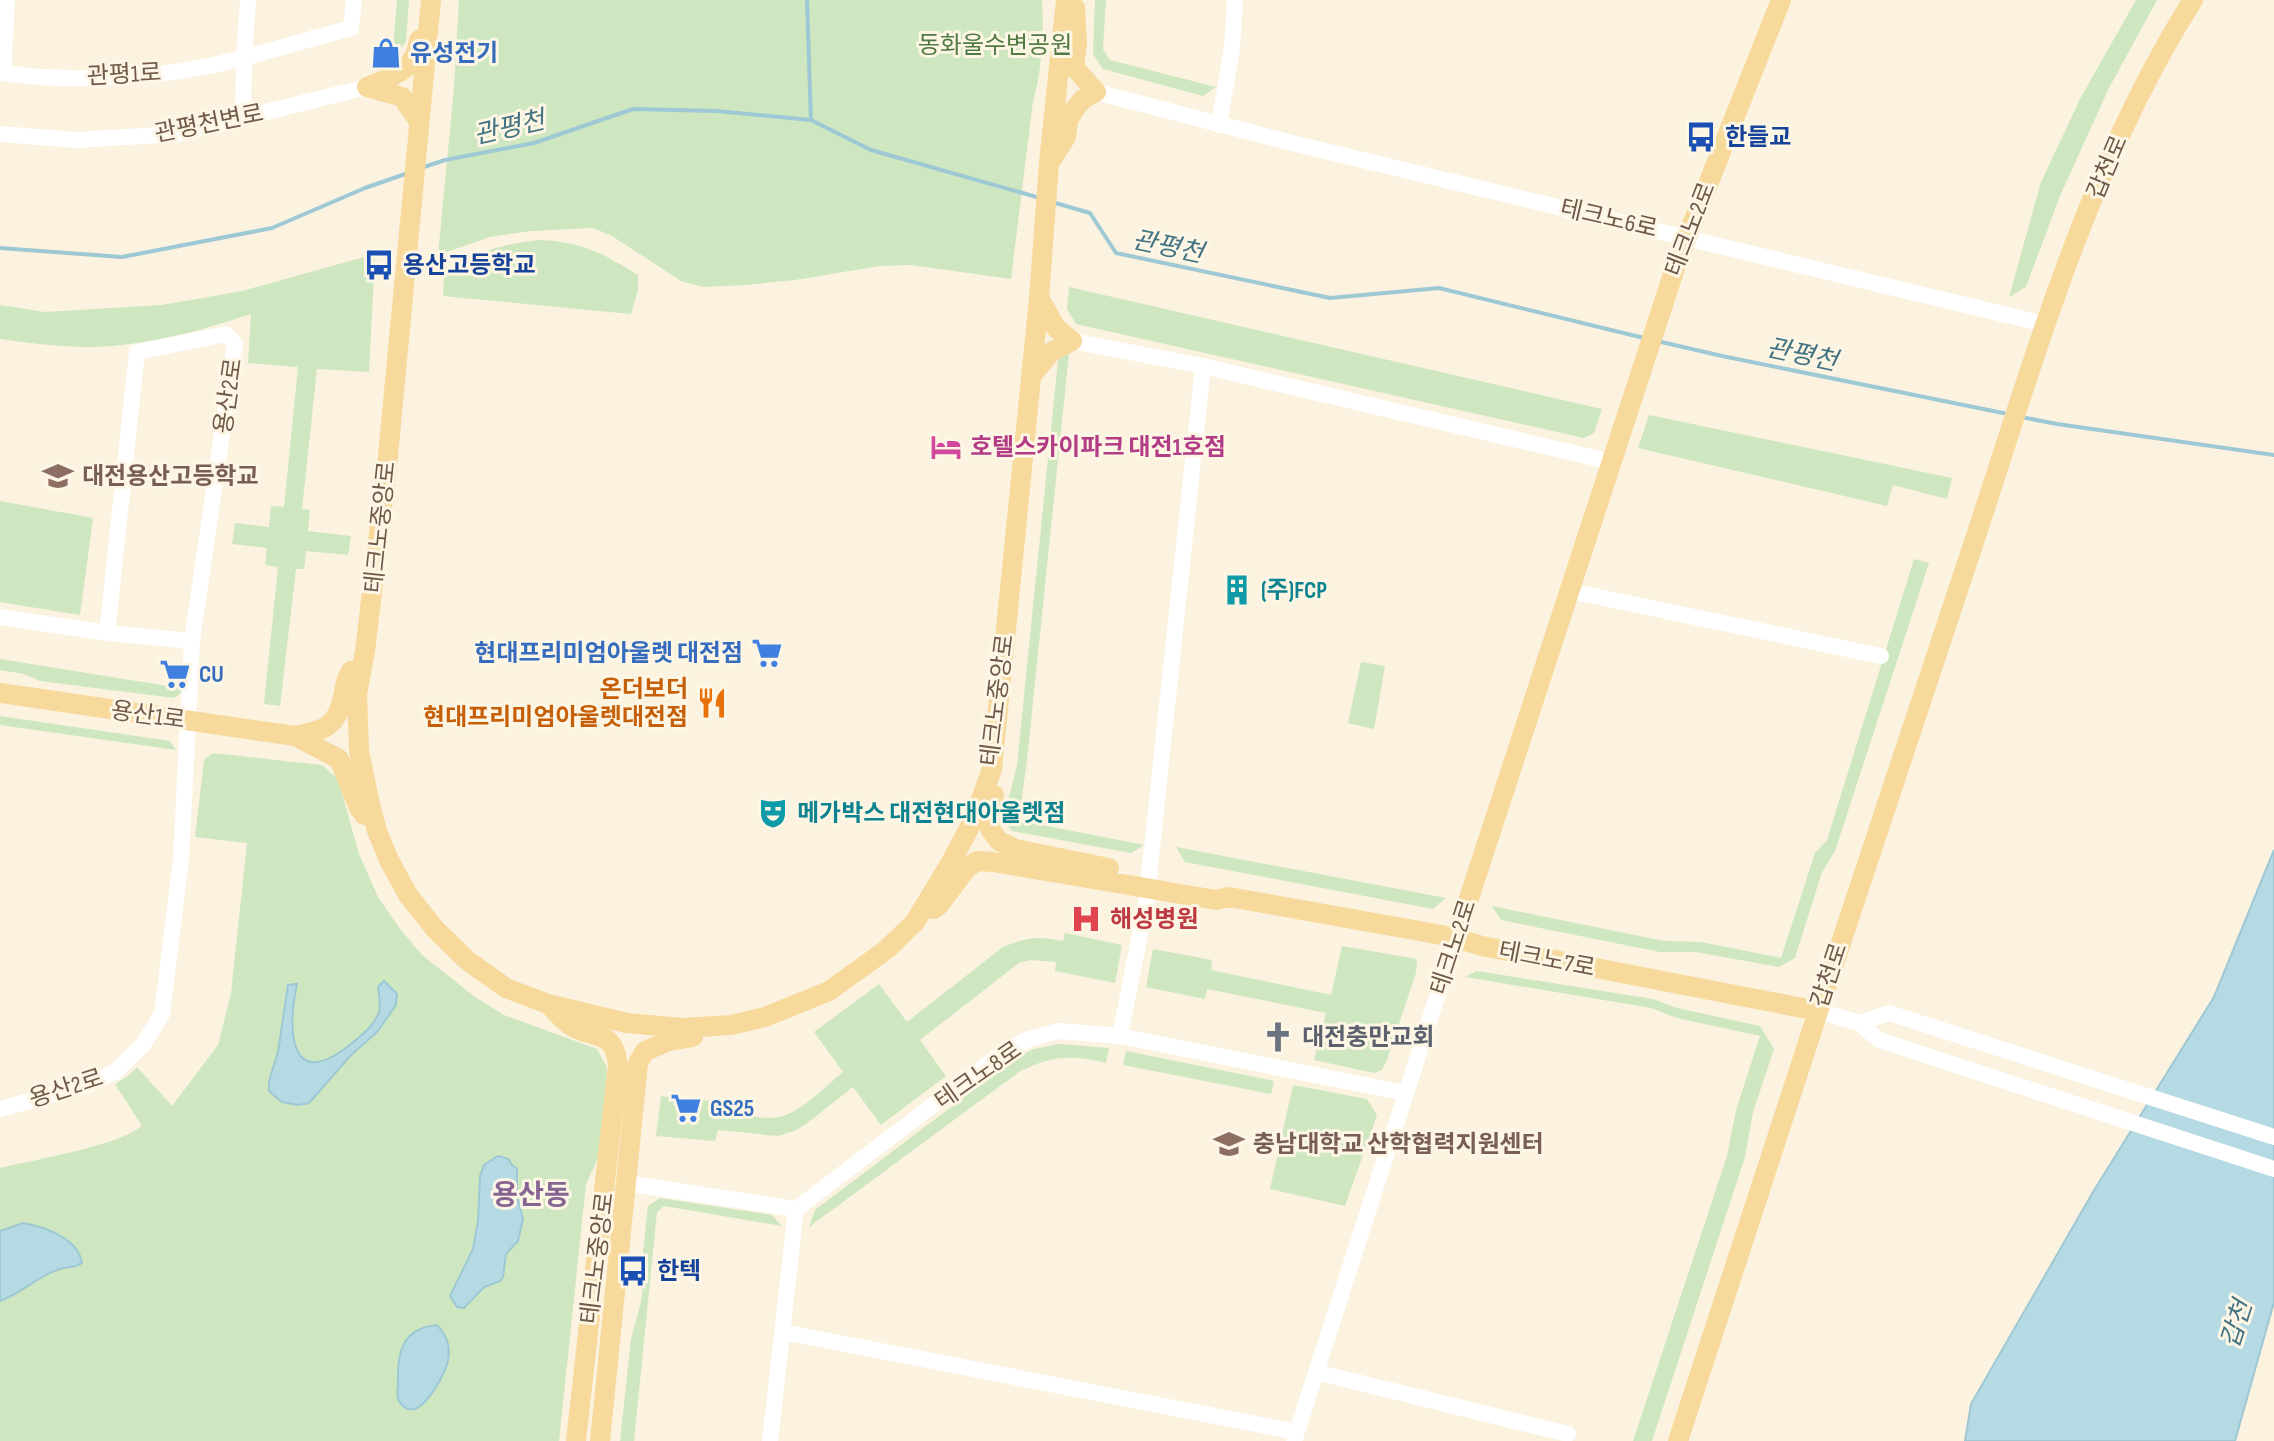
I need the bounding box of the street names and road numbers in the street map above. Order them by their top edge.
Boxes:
street label: 관평1로 [86,58,162,91]
street label: 관평천변로 [152,99,266,148]
street label: 갑천로 [2081,131,2134,203]
street label: 테크노2로 [1659,178,1722,280]
street label: 테크노6로 [1557,193,1660,244]
street label: 용산2로 [209,356,248,436]
street label: 테크노중앙로 [359,460,402,594]
street label: 테크노중앙로 [975,633,1020,768]
street label: 용산1로 [109,696,187,735]
street label: 테크노2로 [1425,896,1482,998]
street label: 테크노7로 [1496,936,1598,983]
street label: 갑천로 [1805,939,1854,1011]
street label: 테크노8로 [929,1035,1027,1116]
street label: 용산2로 [25,1063,107,1114]
street label: 테크노중앙로 [575,1191,620,1326]

